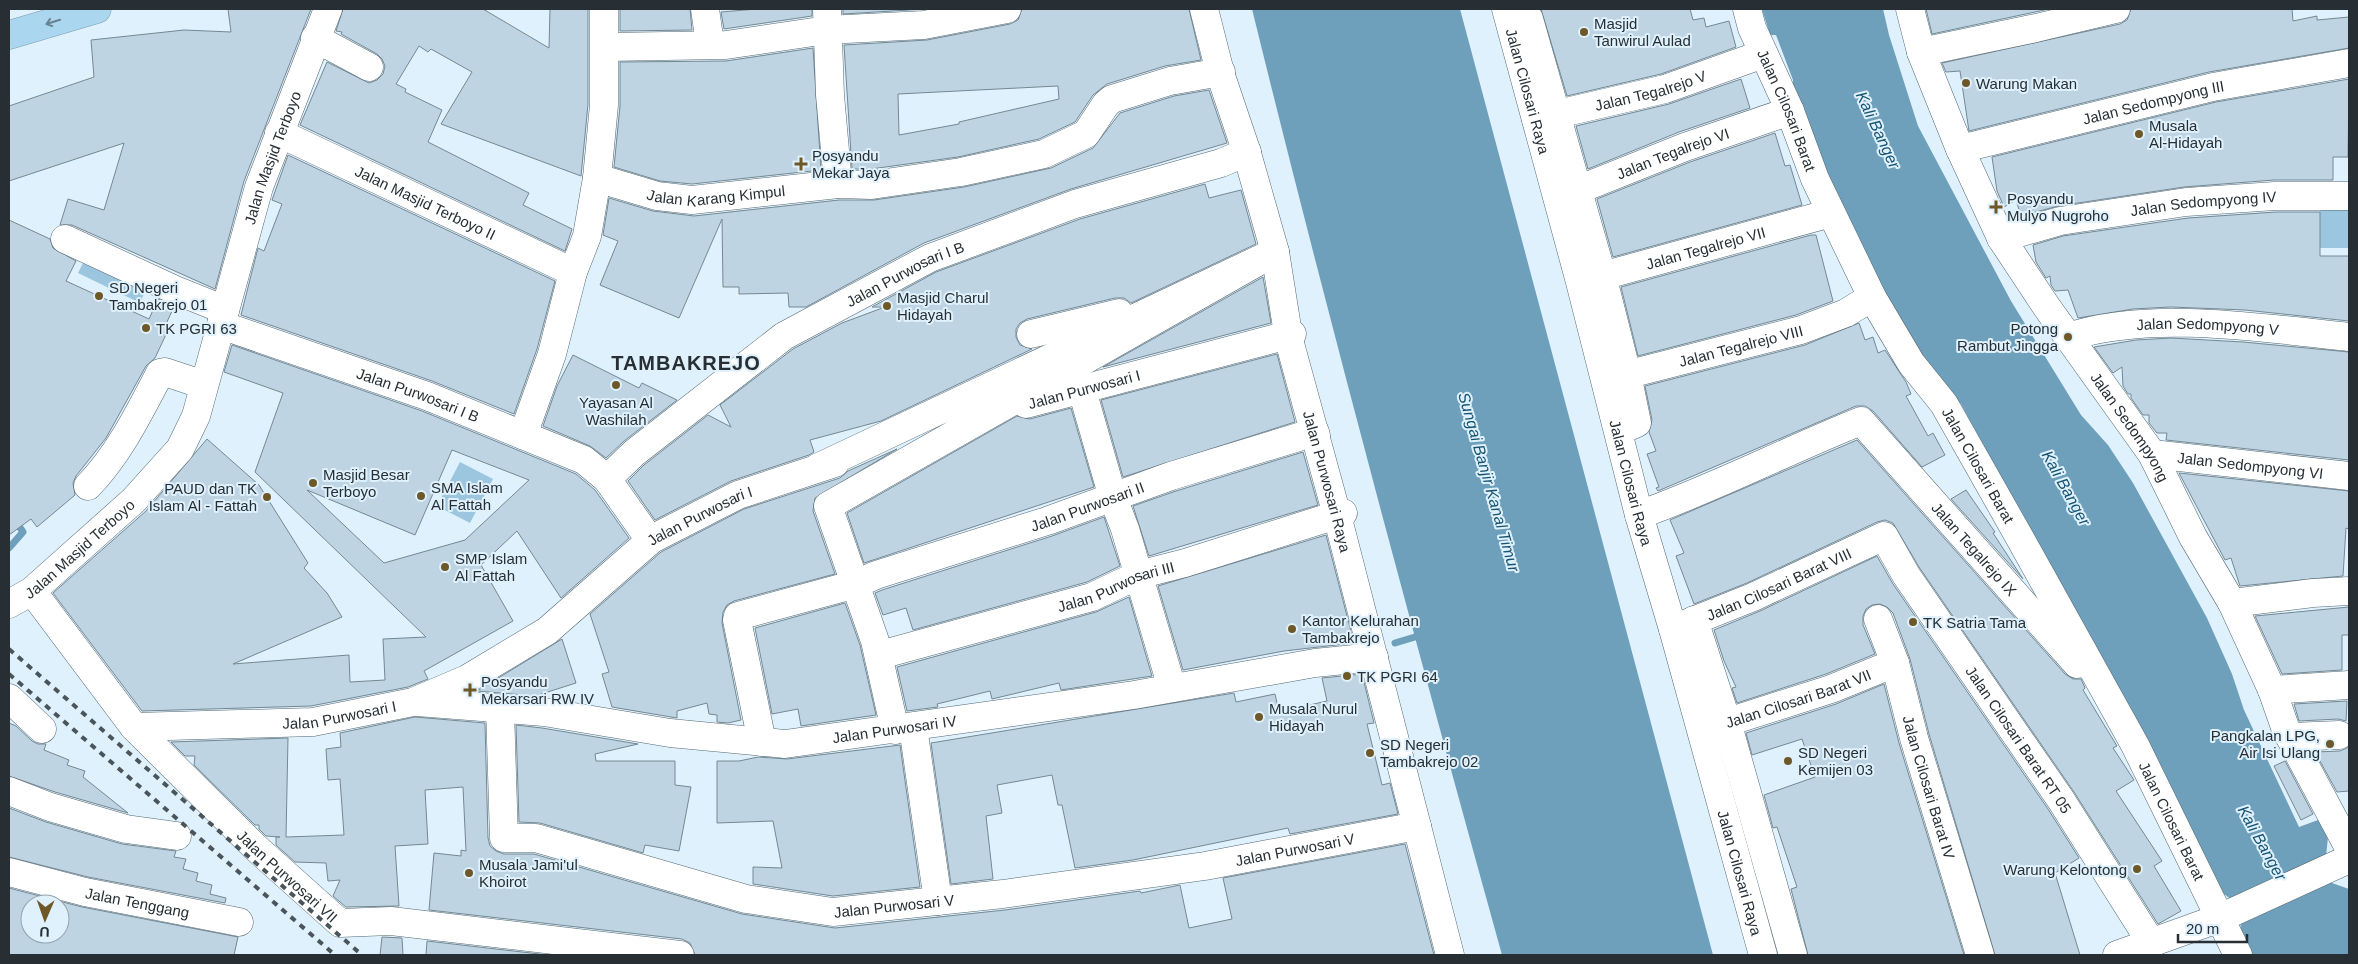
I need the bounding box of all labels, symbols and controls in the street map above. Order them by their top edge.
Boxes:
place label: Masjid Tanwirul Aulad [1594,15,1691,49]
one-way arrow [45,17,61,27]
street label: Jalan Cilosari Raya [1503,26,1554,156]
marker: Masjid Tanwirul Aulad [1578,26,1590,38]
street label: Jalan Cilosari Barat [1754,47,1820,174]
street label: Jalan Tegalrejo V [1593,67,1708,114]
place label: Warung Makan [1976,75,2077,92]
marker: Warung Makan [1960,77,1972,89]
street label: Jalan Sedompyong III [2081,77,2225,127]
street label: Jalan Masjid Terboyo [241,88,304,226]
water label: Kali Banger [1853,89,1903,172]
place label: Musala Al-Hidayah [2149,117,2222,151]
street label: Jalan Tegalrejo VI [1614,124,1731,182]
marker: Musala Al-Hidayah [2133,128,2145,140]
place label: Posyandu Mekar Jaya [812,147,890,181]
marker: Posyandu Mekar Jaya [794,157,808,171]
street label: Jalan Masjid Terboyo II [353,162,498,243]
street label: Jalan Karang Kimpul [645,181,786,209]
street label: Jalan Sedompyong IV [2129,187,2277,219]
place label: Posyandu Mulyo Nugroho [2007,190,2109,224]
marker: Posyandu Mulyo Nugroho [1989,200,2003,214]
street label: Jalan Tegalrejo VII [1644,223,1767,272]
street label: Jalan Purwosari I B [843,238,966,310]
place label: SD Negeri Tambakrejo 01 [109,279,207,313]
place label: Masjid Charul Hidayah [897,289,989,323]
marker: SD Negeri Tambakrejo 01 [93,290,105,302]
marker: Masjid Charul Hidayah [881,300,893,312]
street label: Jalan Sedompyong V [2136,314,2280,338]
place label: TK PGRI 63 [156,320,237,337]
place label: Potong Rambut Jingga [1957,320,2059,354]
street label: Jalan Tegalrejo VIII [1677,321,1805,370]
marker: TK PGRI 63 [140,322,152,334]
marker: Potong Rambut Jingga [2062,331,2074,343]
district label: TAMBAKREJO [611,352,761,374]
street label: Jalan Purwosari I B [355,364,482,425]
street label: Jalan Purwosari I [1026,366,1142,412]
street label: Jalan Sedompyong [2088,369,2173,484]
marker: Yayasan Al Washilah [610,379,622,391]
water label: Sungai Banjir Kanal Timur [1455,390,1523,574]
place label: Yayasan Al Washilah [579,394,653,428]
street label: Jalan Cilosari Barat [1939,404,2018,527]
street label: Jalan Purwosari Raya [1300,409,1355,555]
street label: Jalan Cilosari Raya [1607,418,1656,548]
water label: Kali Banger [2039,448,2094,529]
street label: Jalan Sedompyong VI [2176,448,2324,482]
place label: Masjid Besar Terboyo [323,466,410,500]
marker: Masjid Besar Terboyo [307,477,319,489]
street label: Jalan Purwosari II [1028,478,1146,534]
place label: SMA Islam Al Fattah [431,479,503,513]
place label: PAUD dan TK Islam Al - Fattah [149,480,257,514]
street label: Jalan Purwosari I [643,482,754,548]
marker: SMA Islam Al Fattah [415,490,427,502]
marker: PAUD dan TK Islam Al - Fattah [261,491,273,503]
street label: Jalan Masjid Terboyo [22,495,138,602]
street label: Jalan Tegalrejo IX [1929,499,2020,599]
street label: Jalan Cilosari Barat VIII [1704,544,1854,623]
place label: SMP Islam Al Fattah [455,550,527,584]
street label: Jalan Purwosari III [1055,558,1176,615]
marker: SMP Islam Al Fattah [439,561,451,573]
place label: Kantor Kelurahan Tambakrejo [1302,612,1419,646]
place label: TK Satria Tama [1923,614,2027,631]
marker: TK Satria Tama [1907,616,1919,628]
marker: Kantor Kelurahan Tambakrejo [1286,623,1298,635]
street label: Jalan Cilosari Barat RT 05 [1963,663,2075,816]
street label: Jalan Cilosari Barat VII [1723,665,1873,731]
place label: TK PGRI 64 [1357,668,1438,685]
marker: TK PGRI 64 [1341,670,1353,682]
place label: Posyandu Mekarsari RW IV [481,673,594,707]
marker: Posyandu Mekarsari RW IV [463,683,477,697]
street label: Jalan Purwosari I [282,697,398,731]
place label: Musala Nurul Hidayah [1269,700,1357,734]
marker: Musala Nurul Hidayah [1253,711,1265,723]
street label: Jalan Purwosari IV [831,712,957,746]
street label: Jalan Cilosari Barat IV [1900,714,1959,861]
place label: Pangkalan LPG, Air Isi Ulang [2211,727,2320,761]
place label: SD Negeri Tambakrejo 02 [1380,736,1478,770]
marker: Pangkalan LPG, Air Isi Ulang [2324,738,2336,750]
place label: SD Negeri Kemijen 03 [1798,744,1873,778]
marker: SD Negeri Tambakrejo 02 [1364,747,1376,759]
marker: SD Negeri Kemijen 03 [1782,755,1794,767]
street label: Jalan Cilosari Barat [2136,759,2209,884]
water label: Kali Banger [2235,803,2290,884]
street label: Jalan Cilosari Raya [1715,808,1766,938]
street label: Jalan Purwosari VII [234,826,341,925]
street label: Jalan Purwosari V [1234,829,1356,869]
place label: Musala Jami'ul Khoirot [479,856,578,890]
place label: Warung Kelontong [2003,861,2127,878]
marker: Warung Kelontong [2131,863,2143,875]
marker: Musala Jami'ul Khoirot [463,867,475,879]
street label: Jalan Tenggang [84,884,191,921]
street label: Jalan Purwosari V [833,891,955,920]
north arrow [20,894,70,944]
scale bar [2178,912,2247,944]
text: 20 m [2186,920,2219,937]
text: U [39,924,50,940]

